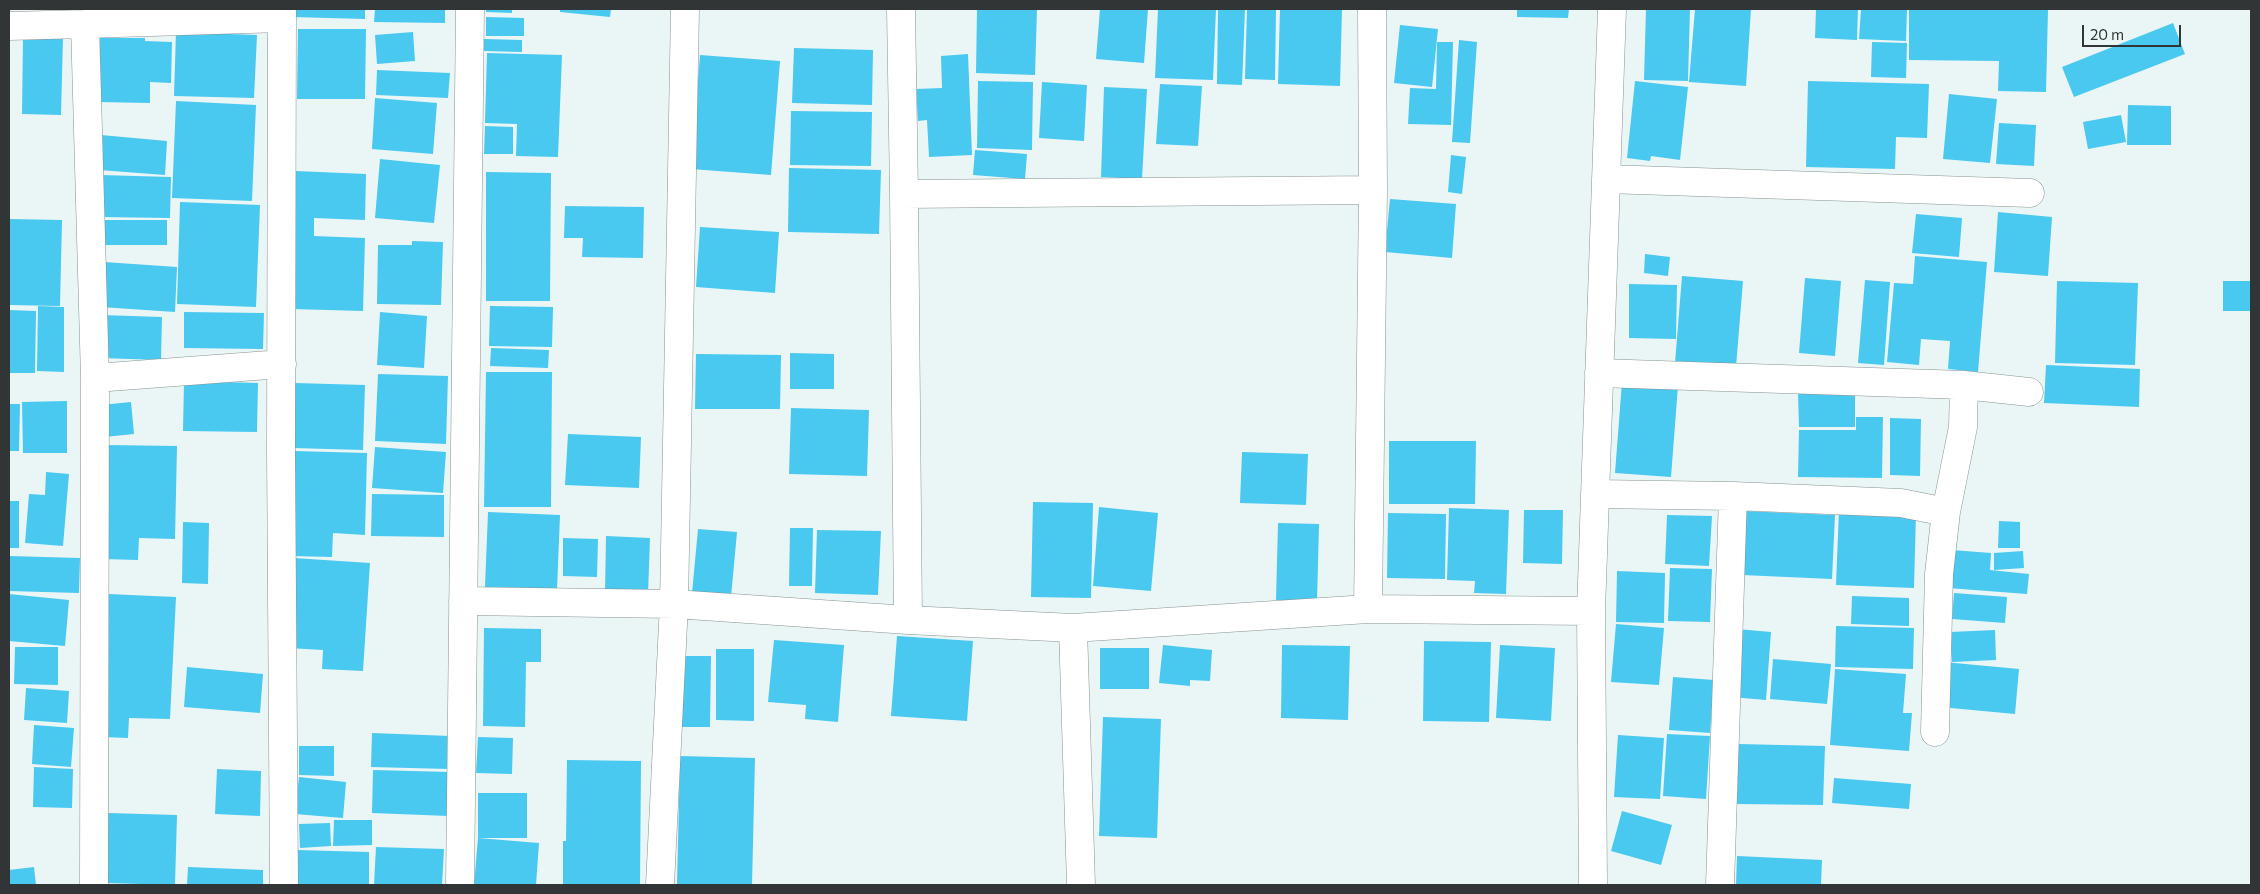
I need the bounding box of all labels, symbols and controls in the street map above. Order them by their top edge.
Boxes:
scale bar [2085,15,2184,47]
text: 20 m [2090,25,2124,43]

